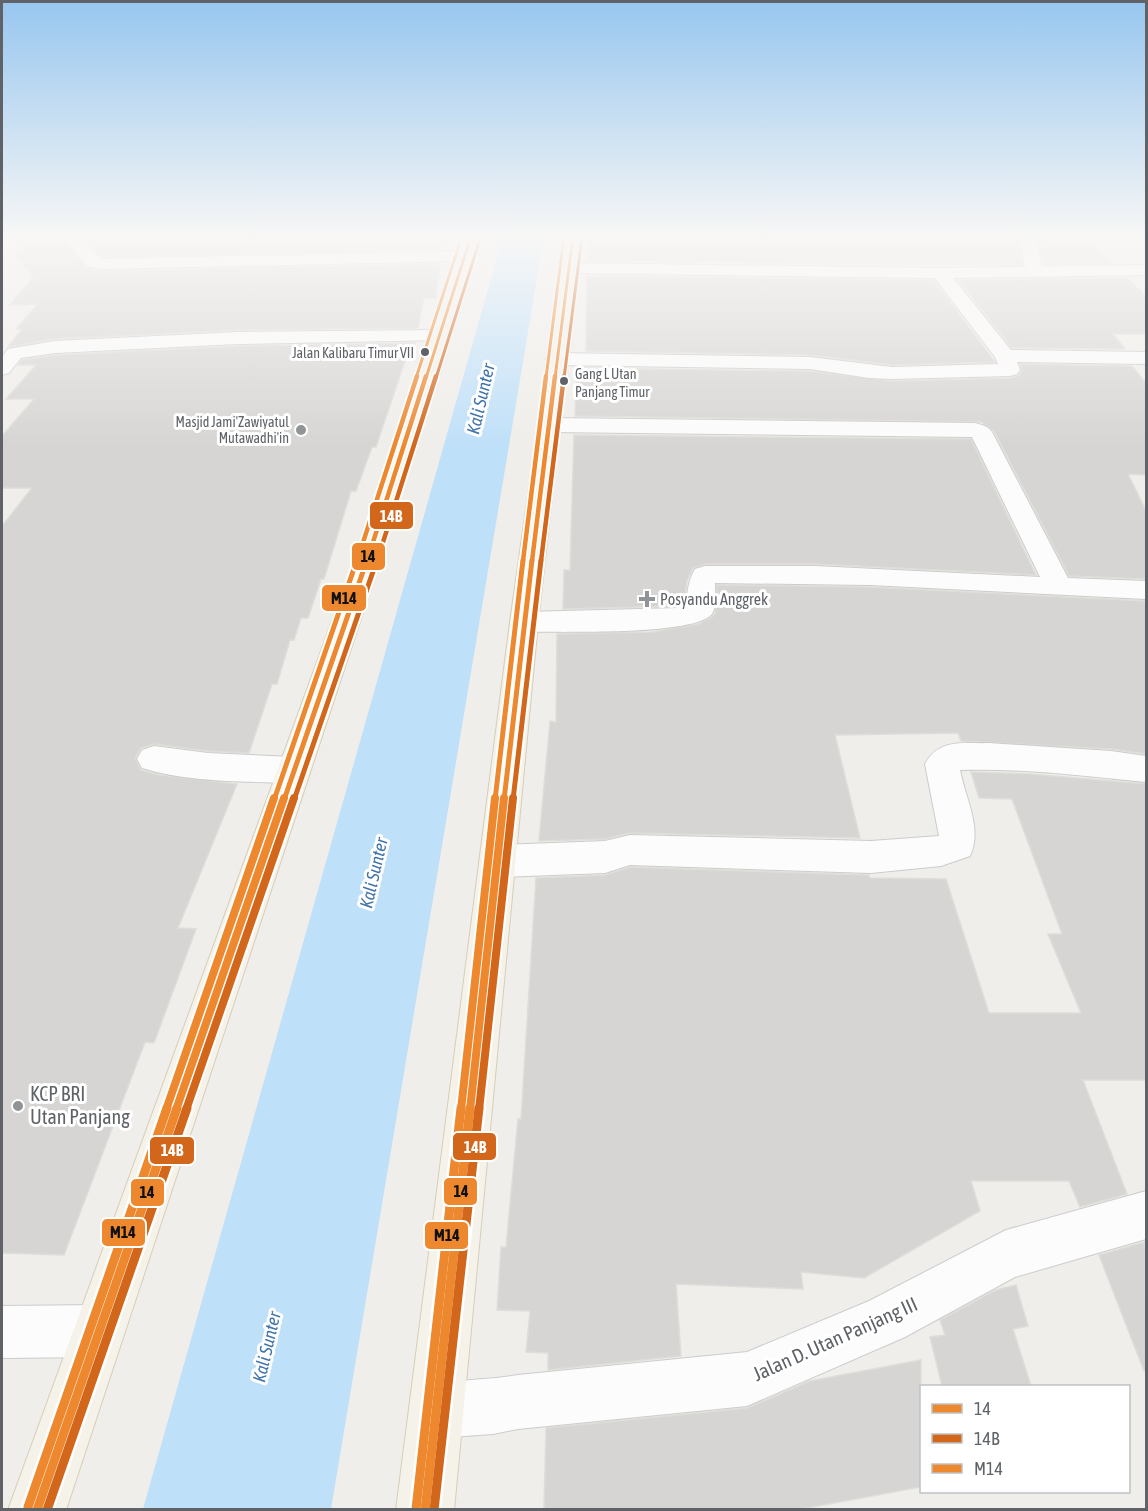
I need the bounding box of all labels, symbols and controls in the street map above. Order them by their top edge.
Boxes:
place label: Jalan Kalibaru Timur VII [292,345,414,361]
marker: Jalan Kalibaru Timur VII [419,346,431,358]
water label: Kali Sunter [462,361,499,436]
place label: Gang L Utan Panjang Timur [575,366,650,400]
marker: Gang L Utan Panjang Timur [558,375,570,387]
place label: Masjid Jami'Zawiyatul Mutawadhi'in [176,414,289,446]
marker: Masjid Jami'Zawiyatul Mutawadhi'in [294,423,308,437]
line badge: 14B [369,501,414,530]
text: 14B [380,507,403,525]
line badge: 14 [351,542,386,571]
text: 14 [360,547,376,565]
line badge: M14 [321,584,367,612]
text: M14 [331,589,357,607]
marker: Posyandu Anggrek [638,590,656,608]
place label: Posyandu Anggrek [660,590,768,609]
water label: Kali Sunter [355,835,392,910]
place label: KCP BRI Utan Panjang [30,1082,130,1128]
marker: KCP BRI Utan Panjang [11,1099,25,1113]
line badge: 14B [452,1132,497,1161]
line badge: 14B [149,1136,195,1165]
text: 14B [464,1138,487,1156]
text: 14B [161,1141,184,1159]
line badge: 14 [443,1177,478,1206]
line badge: 14 [130,1178,165,1207]
text: 14 [453,1182,469,1200]
text: 14 [139,1183,155,1201]
line badge: M14 [101,1218,146,1247]
line badge: M14 [424,1221,469,1250]
text: M14 [110,1223,136,1241]
text: M14 [434,1226,460,1244]
street label: Jalan D. Utan Panjang III [749,1292,921,1385]
water label: Kali Sunter [248,1309,285,1384]
legend [920,1385,1130,1493]
text: 14 [974,1398,991,1419]
text: 14B [974,1428,1000,1449]
text: M14 [974,1458,1003,1479]

